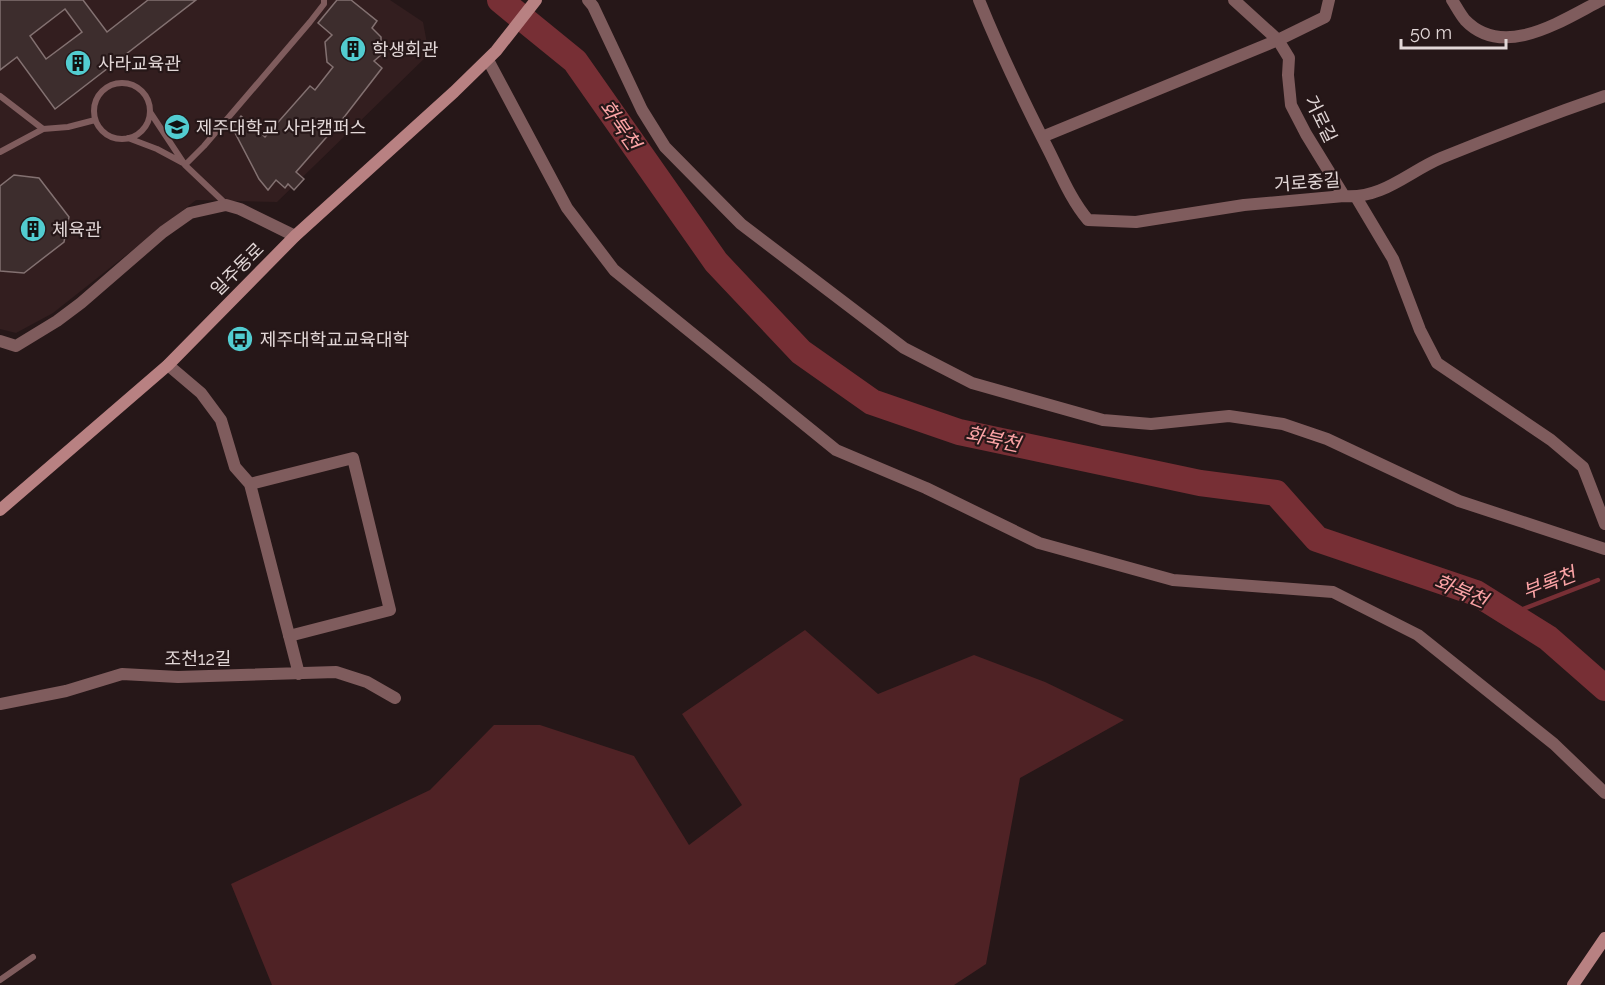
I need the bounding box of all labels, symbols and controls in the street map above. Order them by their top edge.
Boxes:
scale bar [1401,12,1506,50]
text: 50 m [1410,22,1452,43]
building icon: 학생회관 [338,34,368,64]
place label: 학생회관 [372,39,439,60]
building icon: 사라교육관 [63,48,93,78]
place label: 사라교육관 [98,53,181,74]
street label: 거로길 [1301,92,1341,146]
water label: 화북천 [594,96,647,157]
school or university icon: 제주대학교 사라캠퍼스 [162,112,192,142]
place label: 제주대학교 사라캠퍼스 [196,117,366,138]
street label: 거로중길 [1273,169,1341,195]
building icon: 체육관 [18,214,48,244]
place label: 체육관 [52,219,102,240]
street label: 일주동로 [206,238,268,300]
bus stop icon: 제주대학교교육대학 [225,324,255,354]
place label: 제주대학교교육대학 [260,329,409,350]
water label: 화북천 [964,422,1025,457]
water label: 부록천 [1519,561,1581,604]
water label: 화북천 [1431,569,1493,614]
street label: 조천12길 [165,648,231,669]

